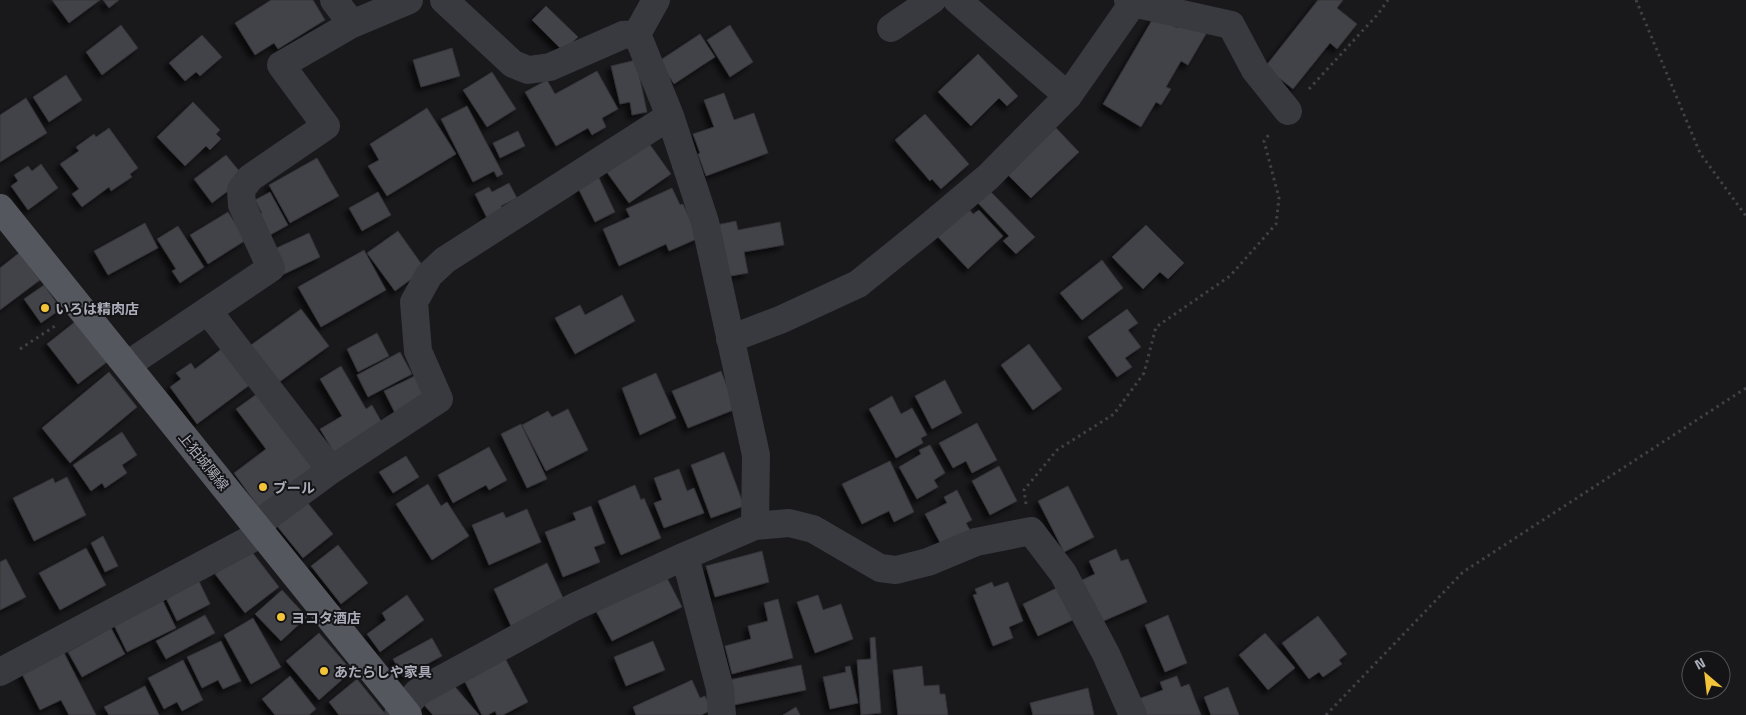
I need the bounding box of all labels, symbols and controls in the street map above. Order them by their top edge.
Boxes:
place label: いろは精肉店 [55,298,139,319]
marker: いろは精肉店 [39,302,51,314]
street label: 上狛城陽線 [174,427,234,495]
place label: ブール [273,477,315,498]
marker: ブール [257,481,269,493]
place label: ヨコタ酒店 [291,607,361,628]
marker: ヨコタ酒店 [275,611,287,623]
north arrow [1681,650,1731,700]
text: N [1690,652,1709,675]
place label: あたらしや家具 [334,661,432,682]
marker: あたらしや家具 [318,665,330,677]

